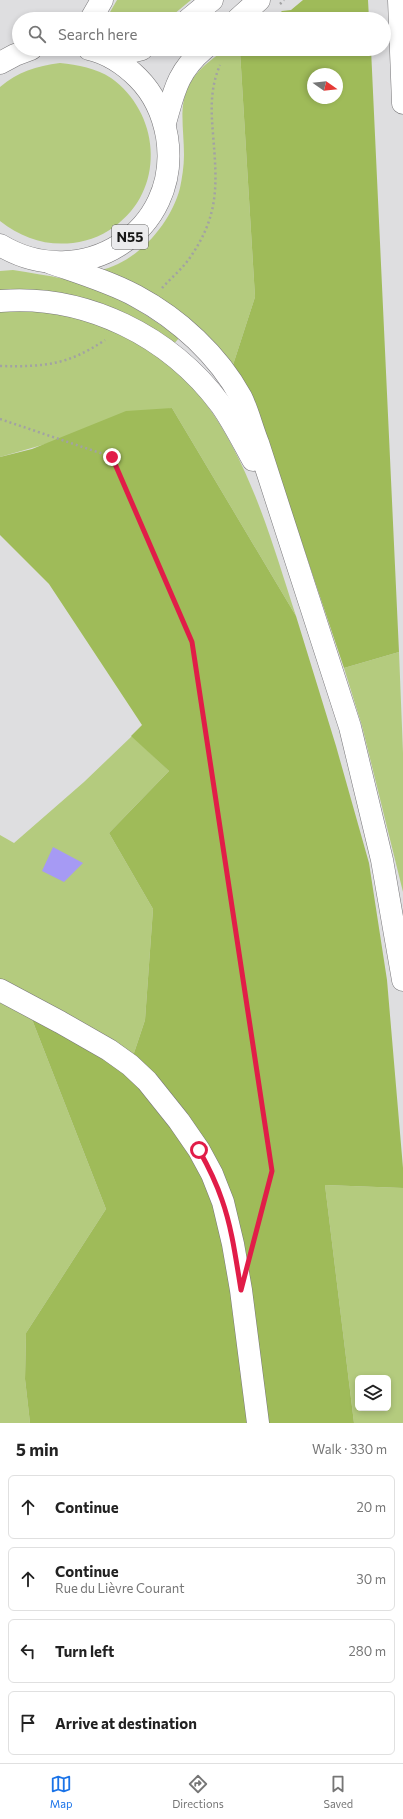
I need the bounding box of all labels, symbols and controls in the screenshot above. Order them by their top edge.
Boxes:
search box [12,12,391,56]
icon: search [26,23,48,45]
text: Search here [58,25,137,43]
north arrow [307,68,343,104]
road number: N55 [112,225,148,249]
route end [103,448,121,466]
route start [190,1141,208,1159]
map controls [355,1375,391,1411]
button: layers [355,1375,391,1411]
text: 5 min [16,1439,59,1460]
text: Walk · 330 m [312,1441,387,1457]
icon: ahead [17,1496,39,1518]
text: Continue [55,1498,119,1516]
text: 20 m [357,1499,386,1515]
text: Continue [55,1562,119,1580]
icon: ahead [17,1568,39,1590]
text: 30 m [356,1571,386,1587]
text: Rue du Lièvre Courant [55,1580,185,1596]
icon: left [17,1640,39,1662]
text: Turn left [55,1642,114,1660]
text: 280 m [349,1643,386,1659]
icon: arrive [17,1712,39,1734]
text: Arrive at destination [55,1714,197,1732]
tab: Map [50,1773,73,1810]
tab: Directions [172,1773,224,1810]
tab: Saved [323,1773,353,1810]

